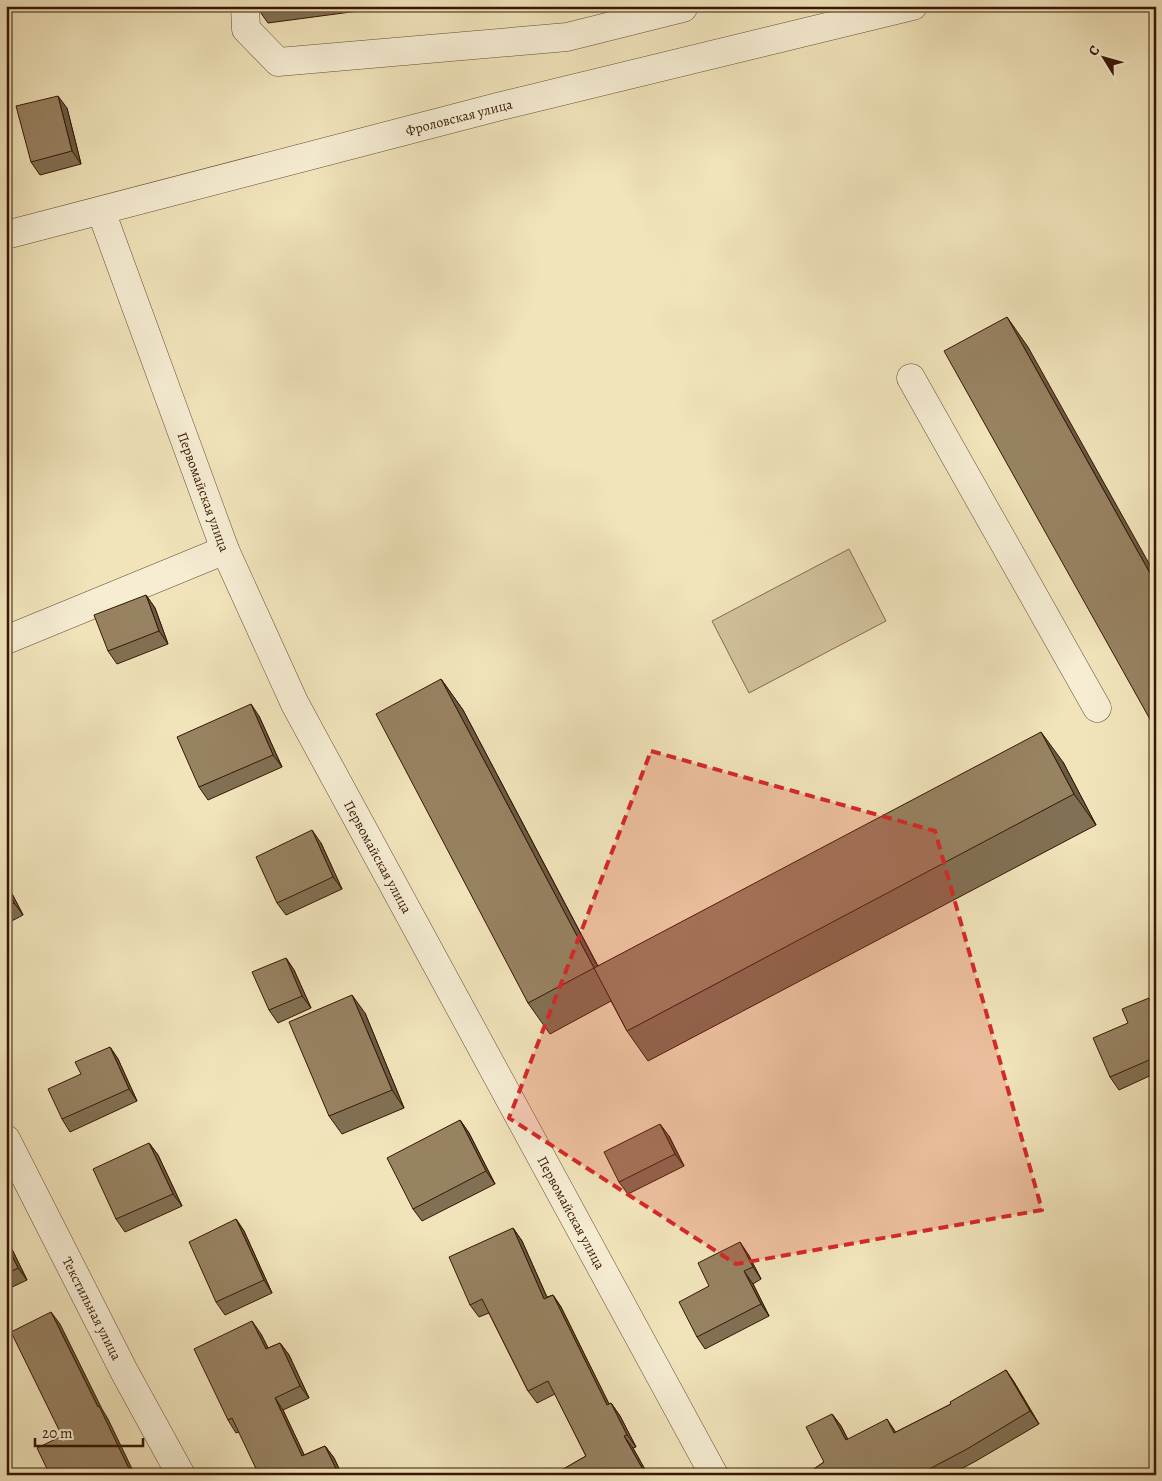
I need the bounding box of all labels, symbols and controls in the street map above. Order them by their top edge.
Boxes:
north arrow [1080,32,1130,82]
text: С [1084,41,1104,60]
street label: Фроловская улица [403,94,515,140]
street label: Первомайская улица [173,429,234,555]
street label: Первомайская улица [340,797,417,917]
street label: Первомайская улица [533,1153,610,1273]
street label: Текстильная улица [58,1253,127,1364]
scale bar [35,1416,142,1448]
text: 20 m [42,1423,73,1443]

